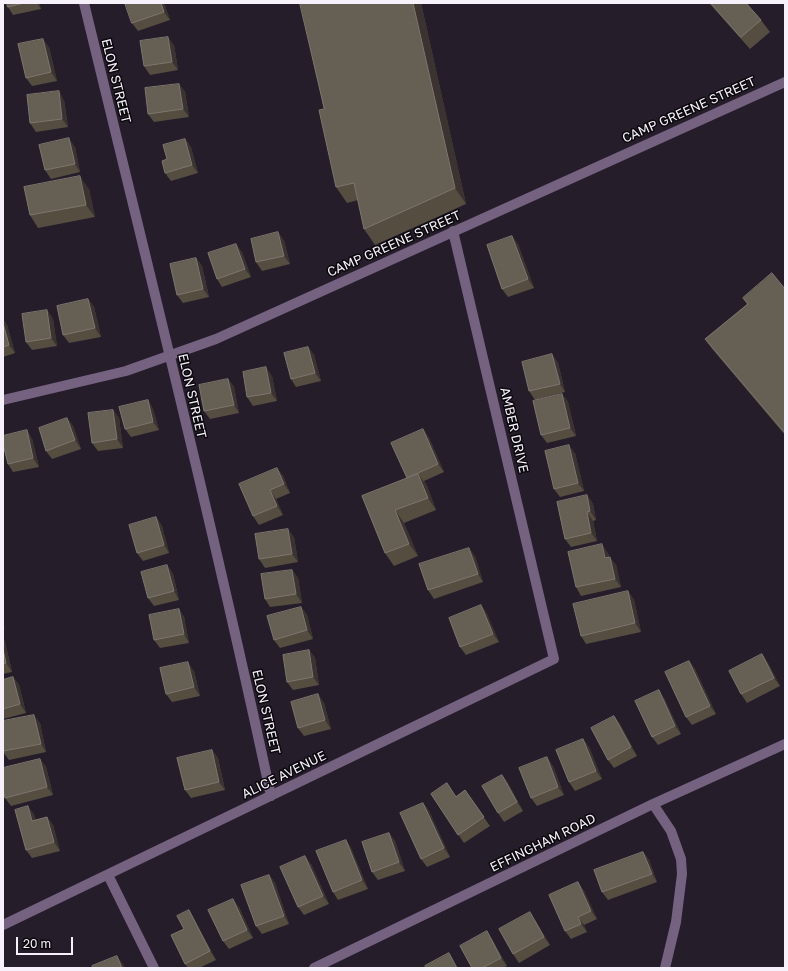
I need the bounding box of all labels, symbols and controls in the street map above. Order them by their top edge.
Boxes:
street label: ELON STREET [98,37,134,125]
street label: CAMP GREENE STREET [620,74,758,146]
street label: CAMP GREENE STREET [325,208,463,280]
street label: ELON STREET [175,352,209,440]
street label: AMBER DRIVE [497,386,531,474]
street label: ELON STREET [249,668,283,756]
street label: ALICE AVENUE [239,748,329,802]
street label: EFFINGHAM ROAD [488,811,598,875]
scale bar [18,929,75,955]
text: 20 m [23,936,51,951]

